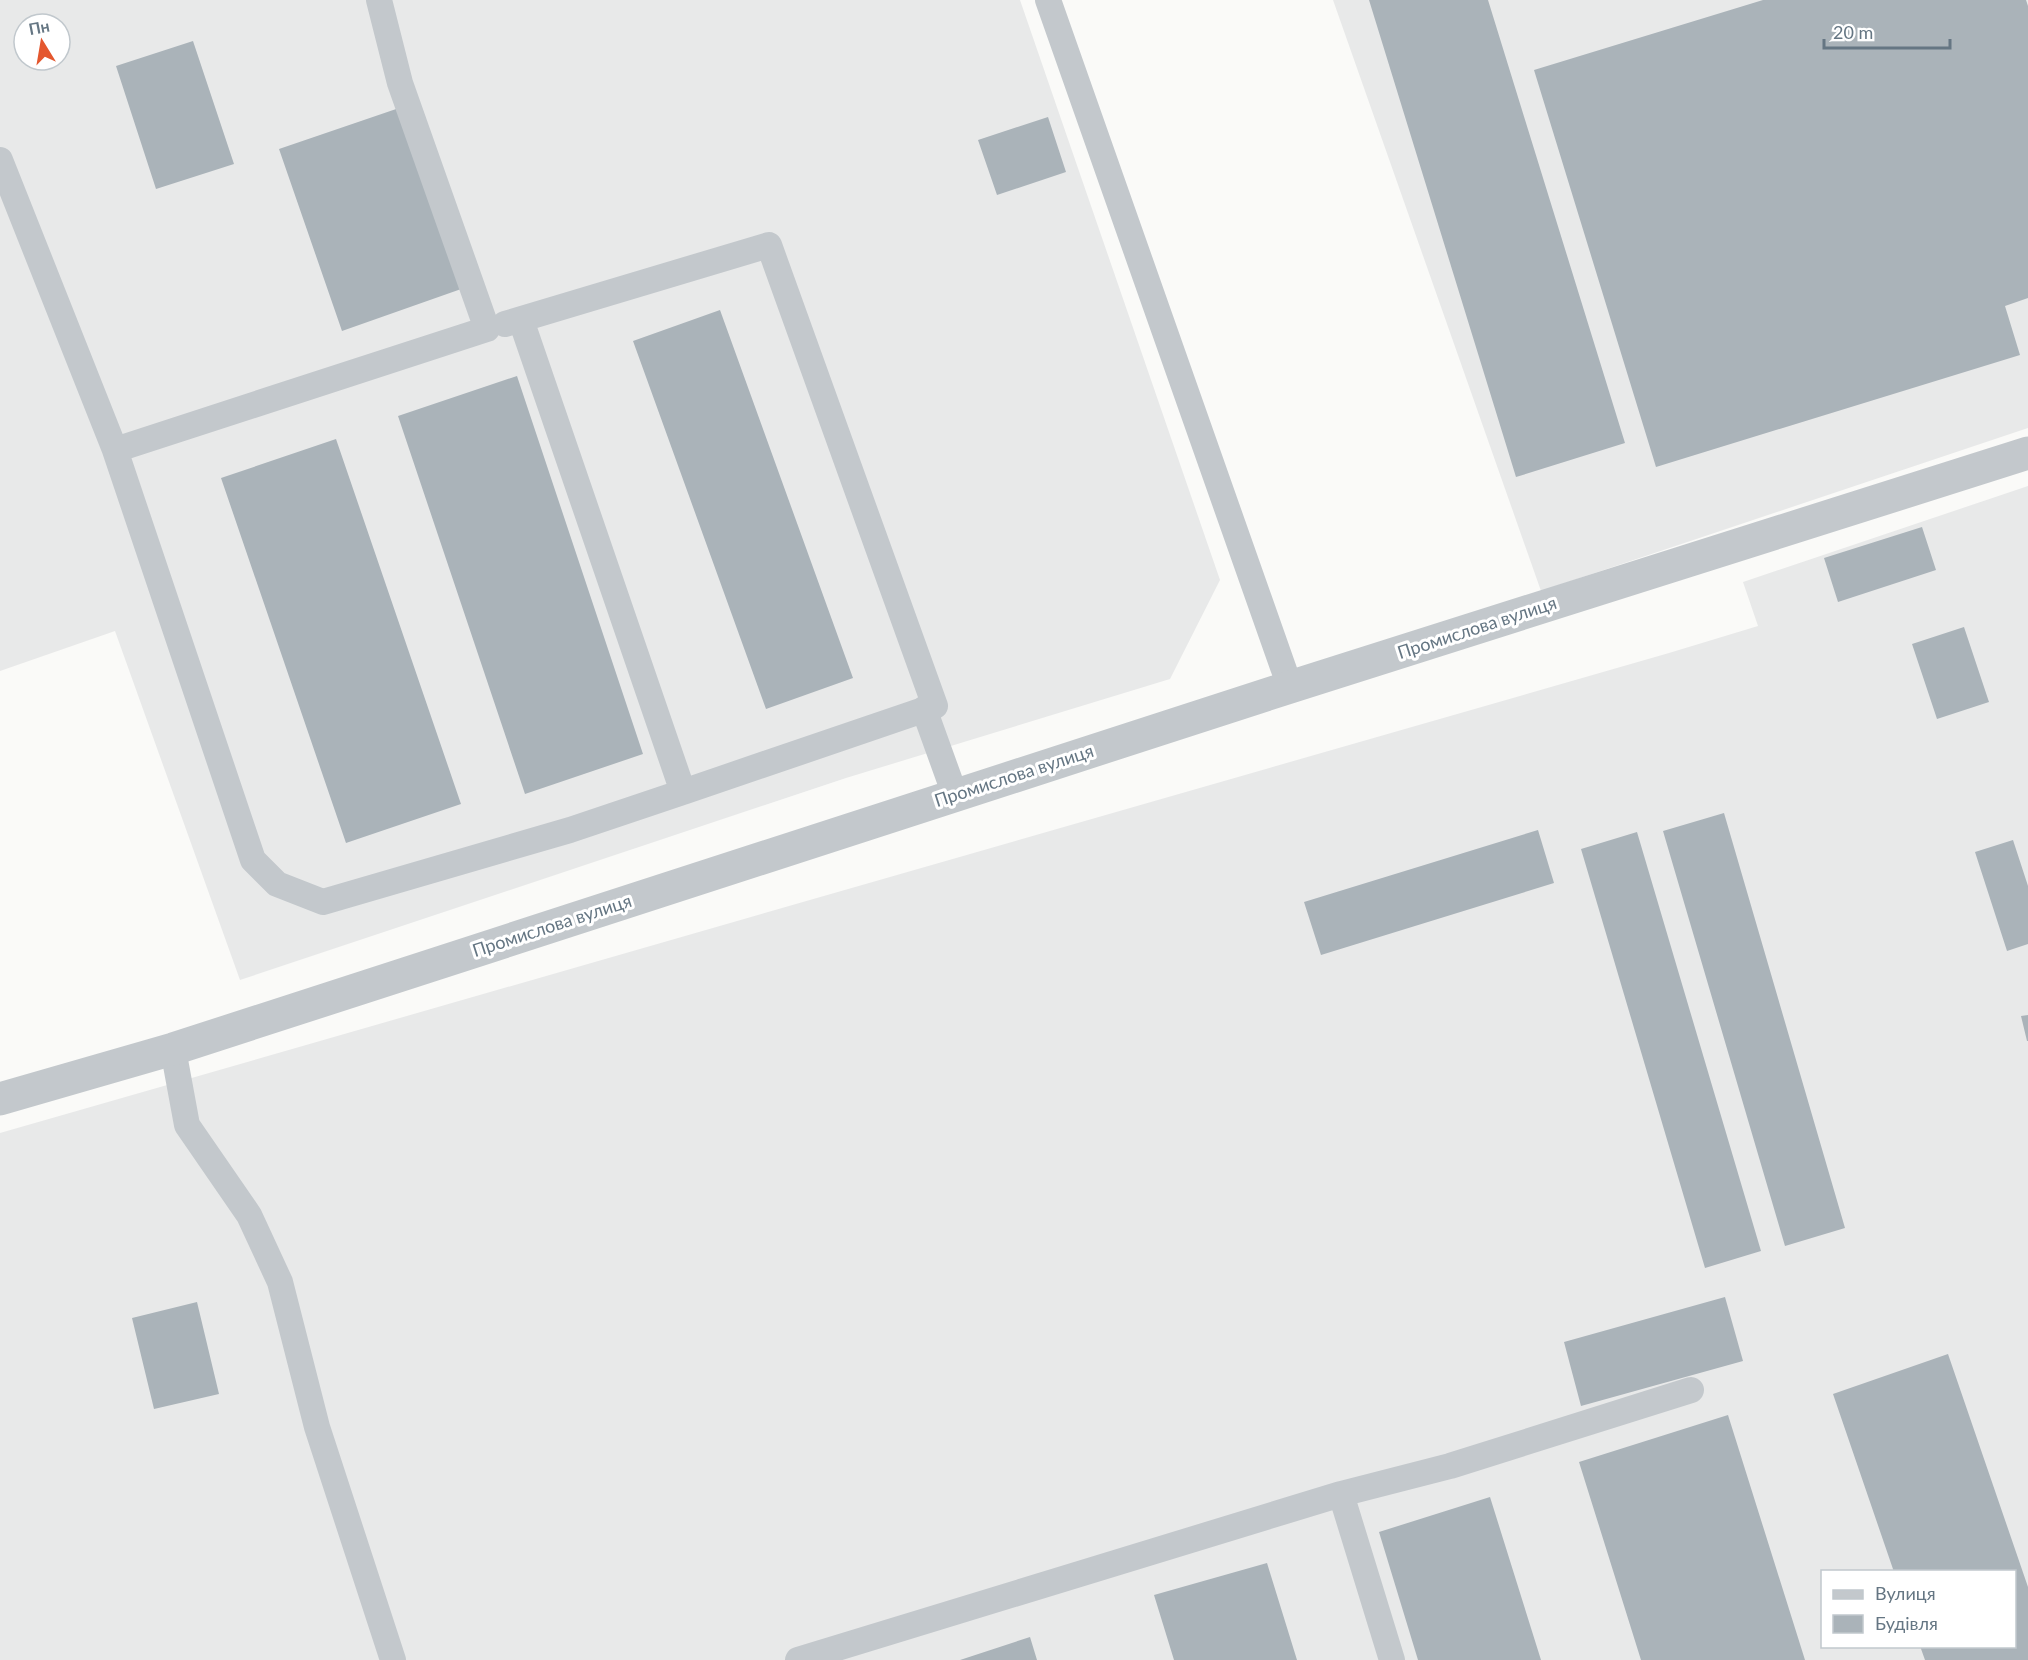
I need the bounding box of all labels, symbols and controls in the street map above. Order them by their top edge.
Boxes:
north arrow [12,12,72,72]
scale bar [1824,12,1950,50]
text: Пн [27,15,51,38]
text: 20 m [1833,21,1873,43]
street label: Промислова вулиця [1394,591,1559,663]
street label: Промислова вулиця [931,739,1096,811]
street label: Промислова вулиця [469,889,634,961]
legend [1821,1570,2016,1648]
text: Вулиця [1875,1582,1936,1604]
text: Будівля [1875,1612,1938,1634]

